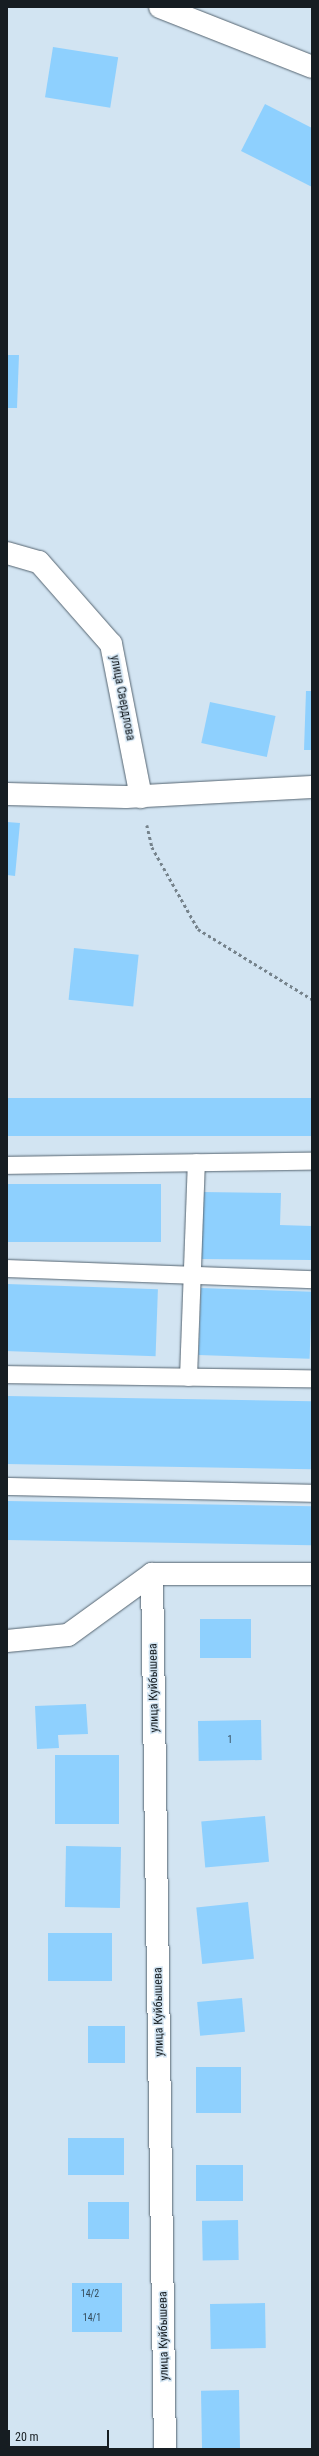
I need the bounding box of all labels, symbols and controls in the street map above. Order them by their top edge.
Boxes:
street label: улица Свердлова [107,654,137,742]
street label: улица Куйбышева [146,1643,162,1733]
house number: 1 [228,1734,232,1746]
street label: улица Куйбышева [151,1967,167,2057]
house number: 14/2 [81,2288,99,2300]
street label: улица Куйбышева [156,2291,172,2381]
house number: 14/1 [83,2312,101,2324]
scale bar [10,2422,111,2448]
text: 20 m [15,2430,39,2444]

